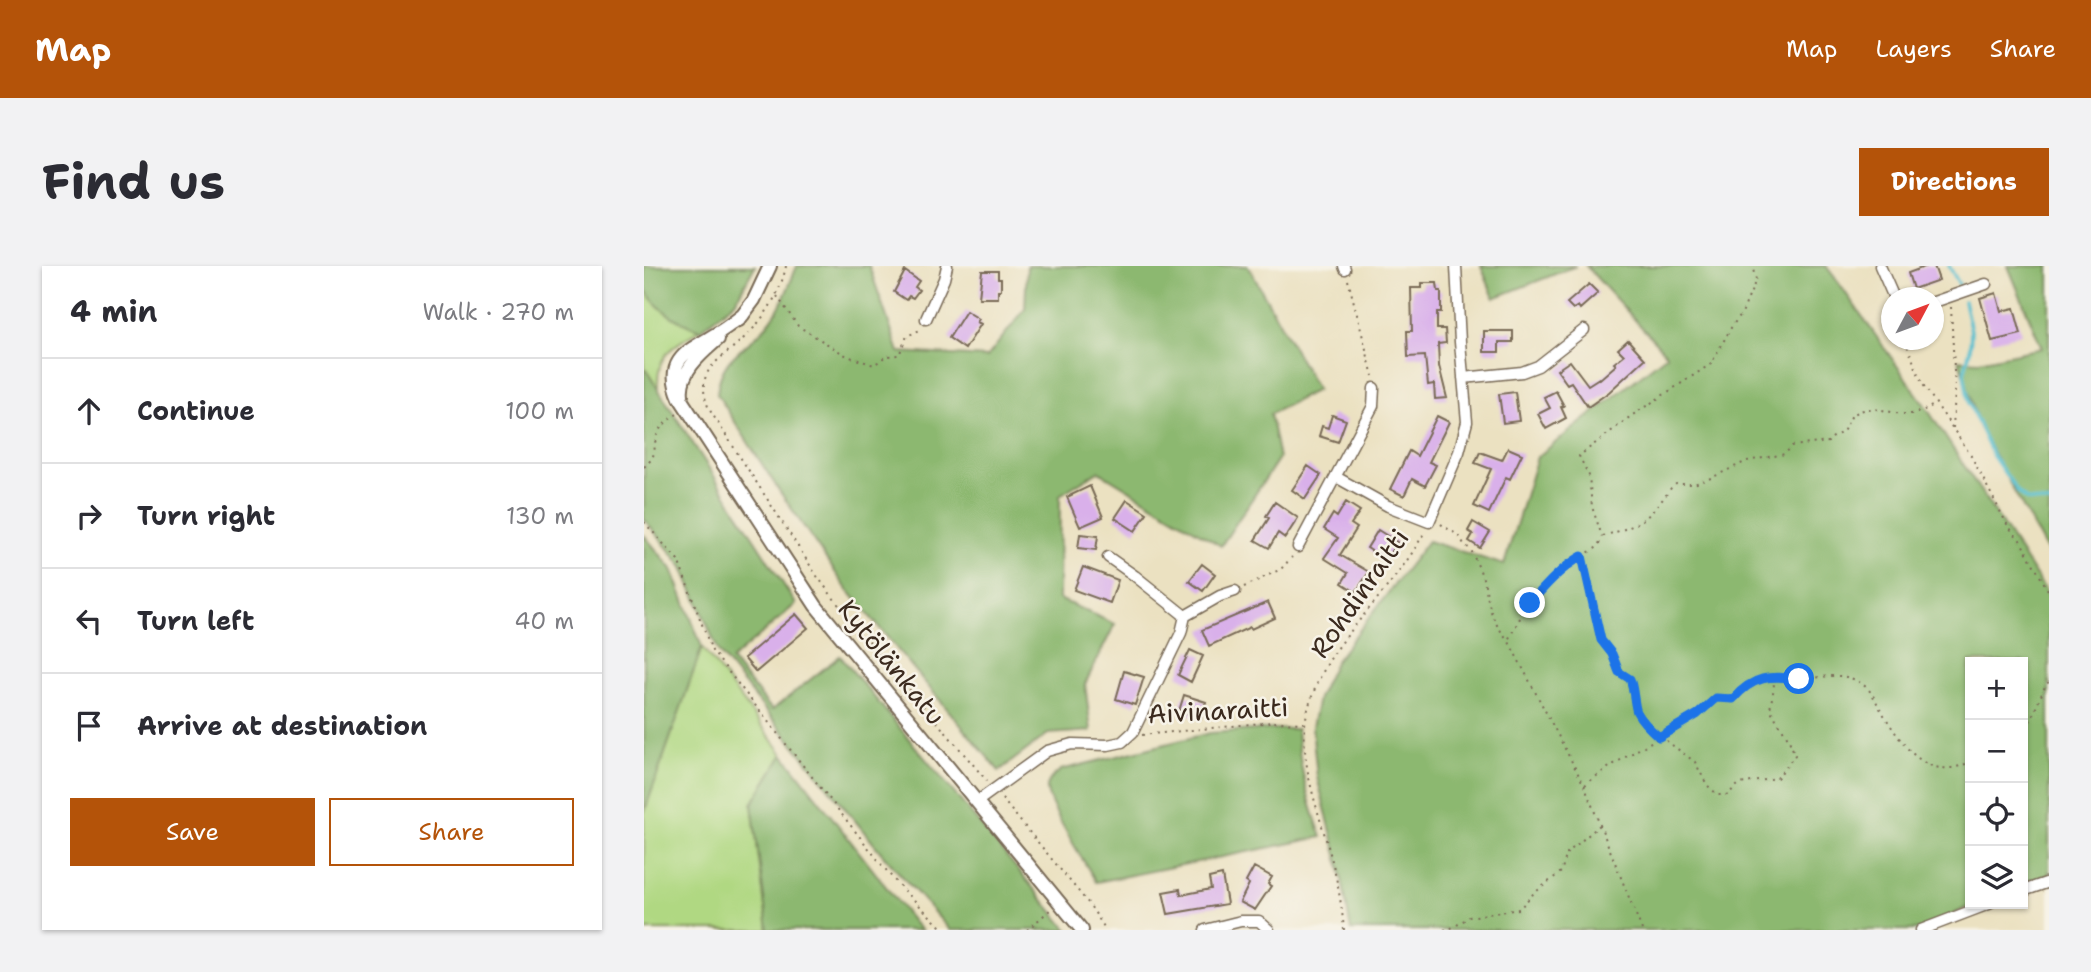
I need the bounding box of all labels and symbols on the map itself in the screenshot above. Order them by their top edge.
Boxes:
north arrow [1881,287,1944,350]
street label: Rohdinraitti [1302,521,1416,665]
route end [1514,587,1545,618]
street label: Kytölänkatu [831,592,953,732]
route start [1783,663,1814,694]
street label: Aivinaraitti [1147,689,1289,731]

